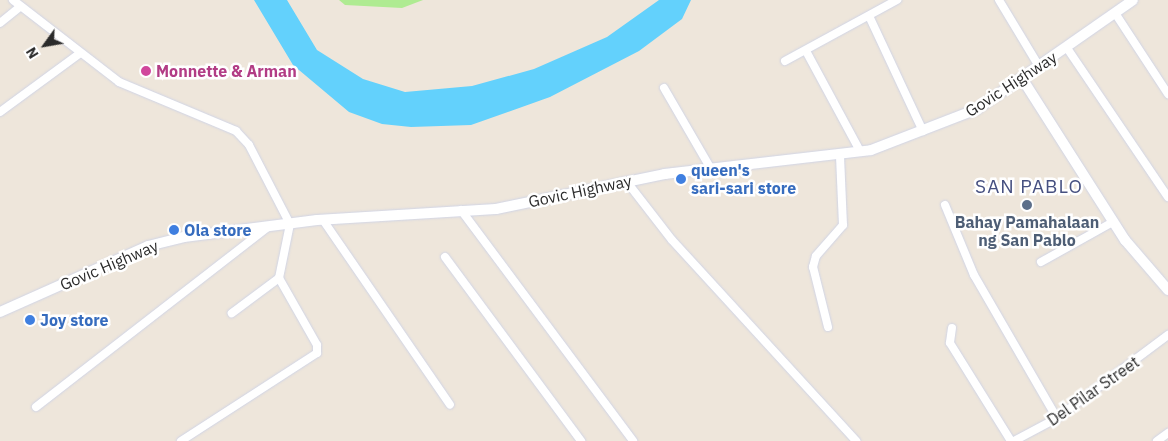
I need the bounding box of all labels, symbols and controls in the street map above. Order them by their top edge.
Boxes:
north arrow [20,20,70,70]
text: N [22,44,43,62]
street label: Govic Highway [962,47,1060,121]
place label: Monnette & Arman [156,61,297,81]
marker: Monnette & Arman [140,65,152,77]
place label: queen's sari-sari store [691,160,796,198]
street label: Govic Highway [527,171,633,211]
marker: queen's sari-sari store [675,173,687,185]
district label: SAN PABLO [974,176,1084,198]
marker: Bahay Pamahalaan ng San Pablo [1021,199,1033,211]
place label: Bahay Pamahalaan ng San Pablo [955,212,1099,250]
place label: Ola store [184,220,252,240]
marker: Ola store [168,224,180,236]
street label: Govic Highway [57,236,161,294]
place label: Joy store [40,310,109,330]
marker: Joy store [24,314,36,326]
street label: Del Pilar Street [1043,352,1143,430]

